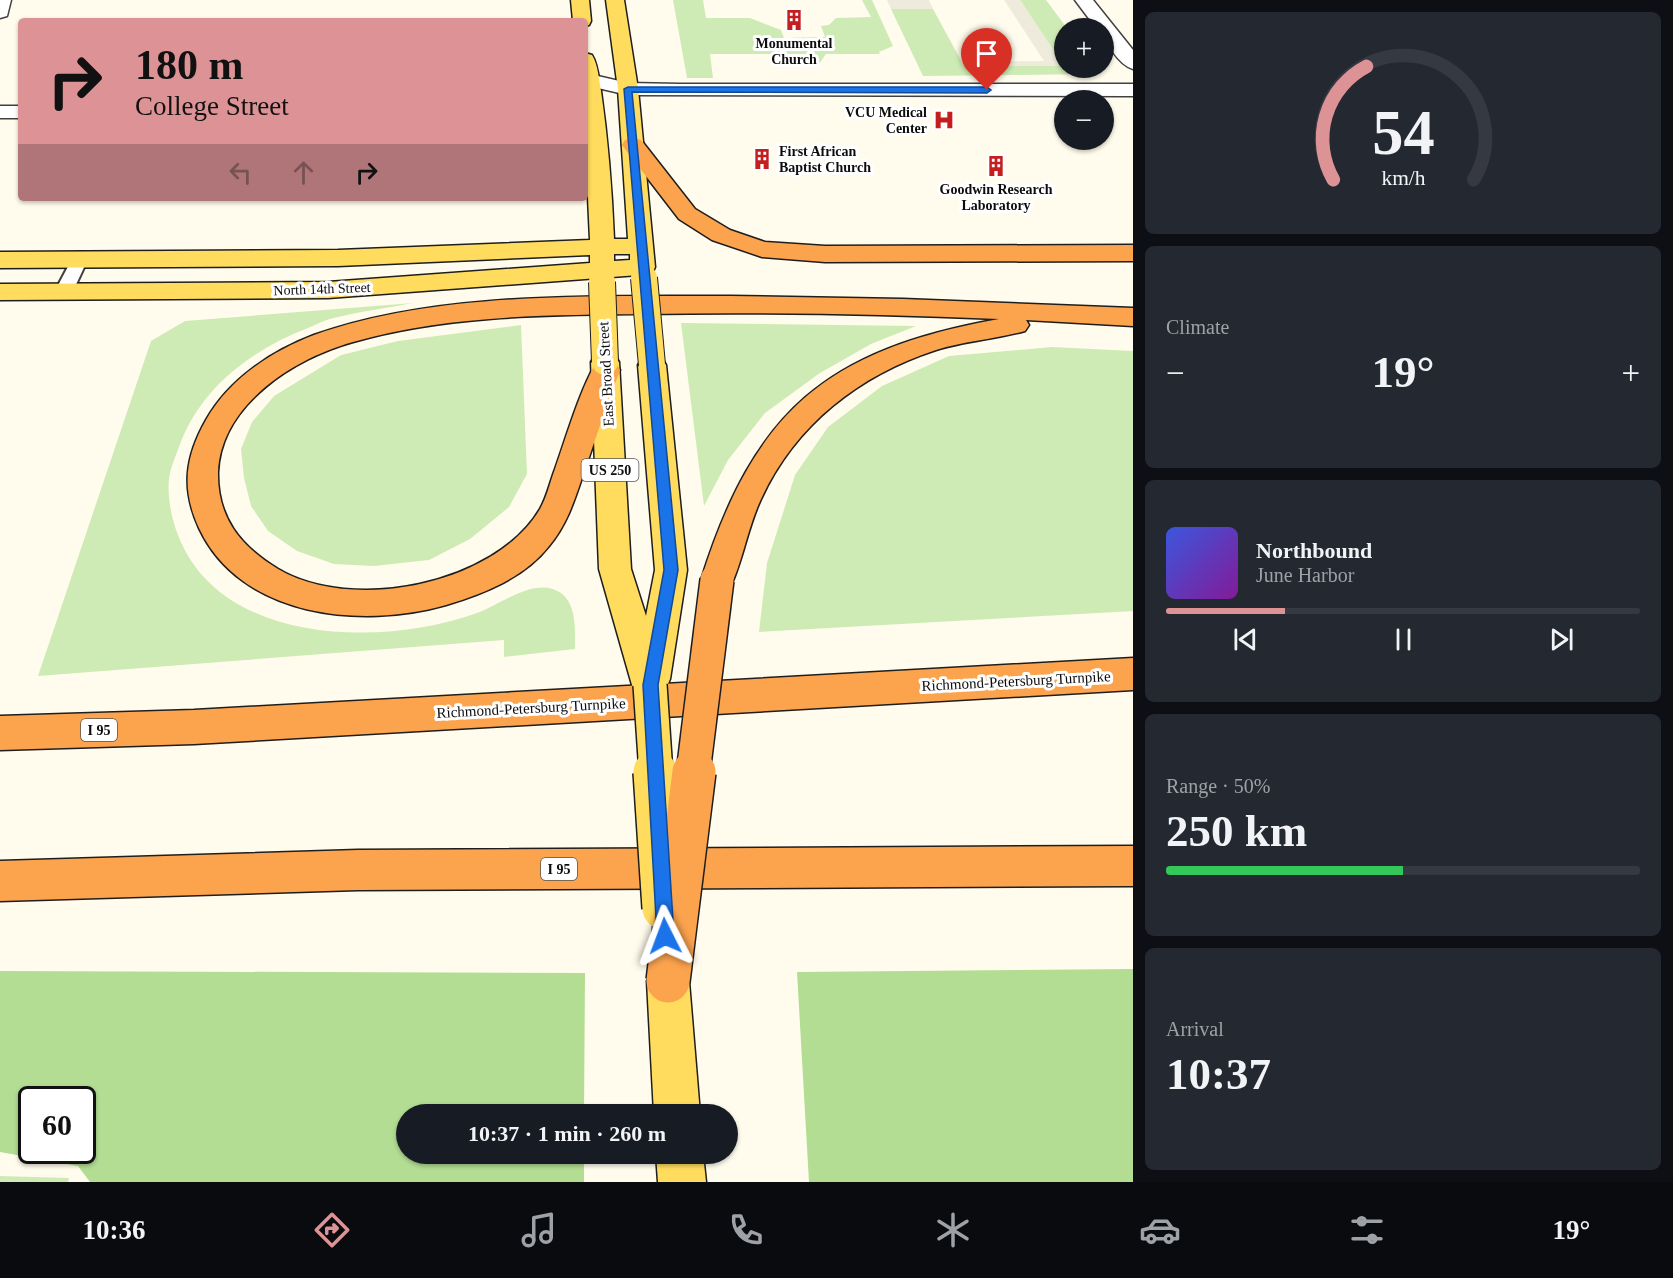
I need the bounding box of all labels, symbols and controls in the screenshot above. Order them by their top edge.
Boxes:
building icon: Monumental Church [782,8,806,32]
map controls [1054,18,1114,150]
button: + [1054,18,1114,78]
pin [961,28,1012,90]
place label: Monumental Church [756,36,833,67]
icon: arrive [970,37,1003,70]
icon: right [36,42,114,120]
text: 180 m [135,42,244,88]
button: − [1054,90,1114,150]
text: College Street [135,91,289,121]
text: 54 [1372,98,1434,167]
place label: VCU Medical Center [845,105,927,136]
hospital icon: VCU Medical Center [932,108,956,132]
place label: First African Baptist Church [779,144,871,175]
building icon: First African Baptist Church [750,147,774,171]
building icon: Goodwin Research Laboratory [984,154,1008,178]
icon: left [224,156,257,189]
icon: ahead [287,156,320,189]
icon: right [350,156,383,189]
text: km/h [1381,166,1425,190]
place label: Goodwin Research Laboratory [940,182,1053,213]
street label: North 14th Street [273,280,371,298]
text: Climate [1166,316,1229,338]
street label: East Broad Street [595,320,617,427]
text: 19° [1372,347,1435,397]
text: − [1166,355,1185,391]
text: + [1621,355,1640,391]
road number: US 250 [582,459,638,481]
text: Northbound [1256,538,1372,563]
text: June Harbor [1256,564,1354,586]
icon: previous [1229,623,1262,656]
icon: pause [1387,623,1420,656]
icon: next [1545,623,1578,656]
street label: Richmond-Petersburg Turnpike [921,668,1111,694]
street label: Richmond-Petersburg Turnpike [436,695,626,721]
road number: I 95 [81,719,117,741]
text: Range · 50% [1166,775,1270,797]
text: 250 km [1166,806,1307,856]
road number: I 95 [541,858,577,880]
position arrow [633,904,697,968]
text: Arrival [1166,1018,1224,1040]
text: 10:37 [1166,1049,1271,1099]
speed limit sign: 60 [18,1086,96,1164]
text: 10:37 · 1 min · 260 m [468,1121,666,1146]
icon: directions [311,1209,353,1251]
icon: music [518,1209,560,1251]
icon: phone [725,1209,767,1251]
icon: climate [932,1209,974,1251]
icon: car [1139,1209,1181,1251]
icon: filters [1346,1209,1388,1251]
text: 10:36 [83,1215,146,1245]
text: 19° [1553,1215,1590,1245]

